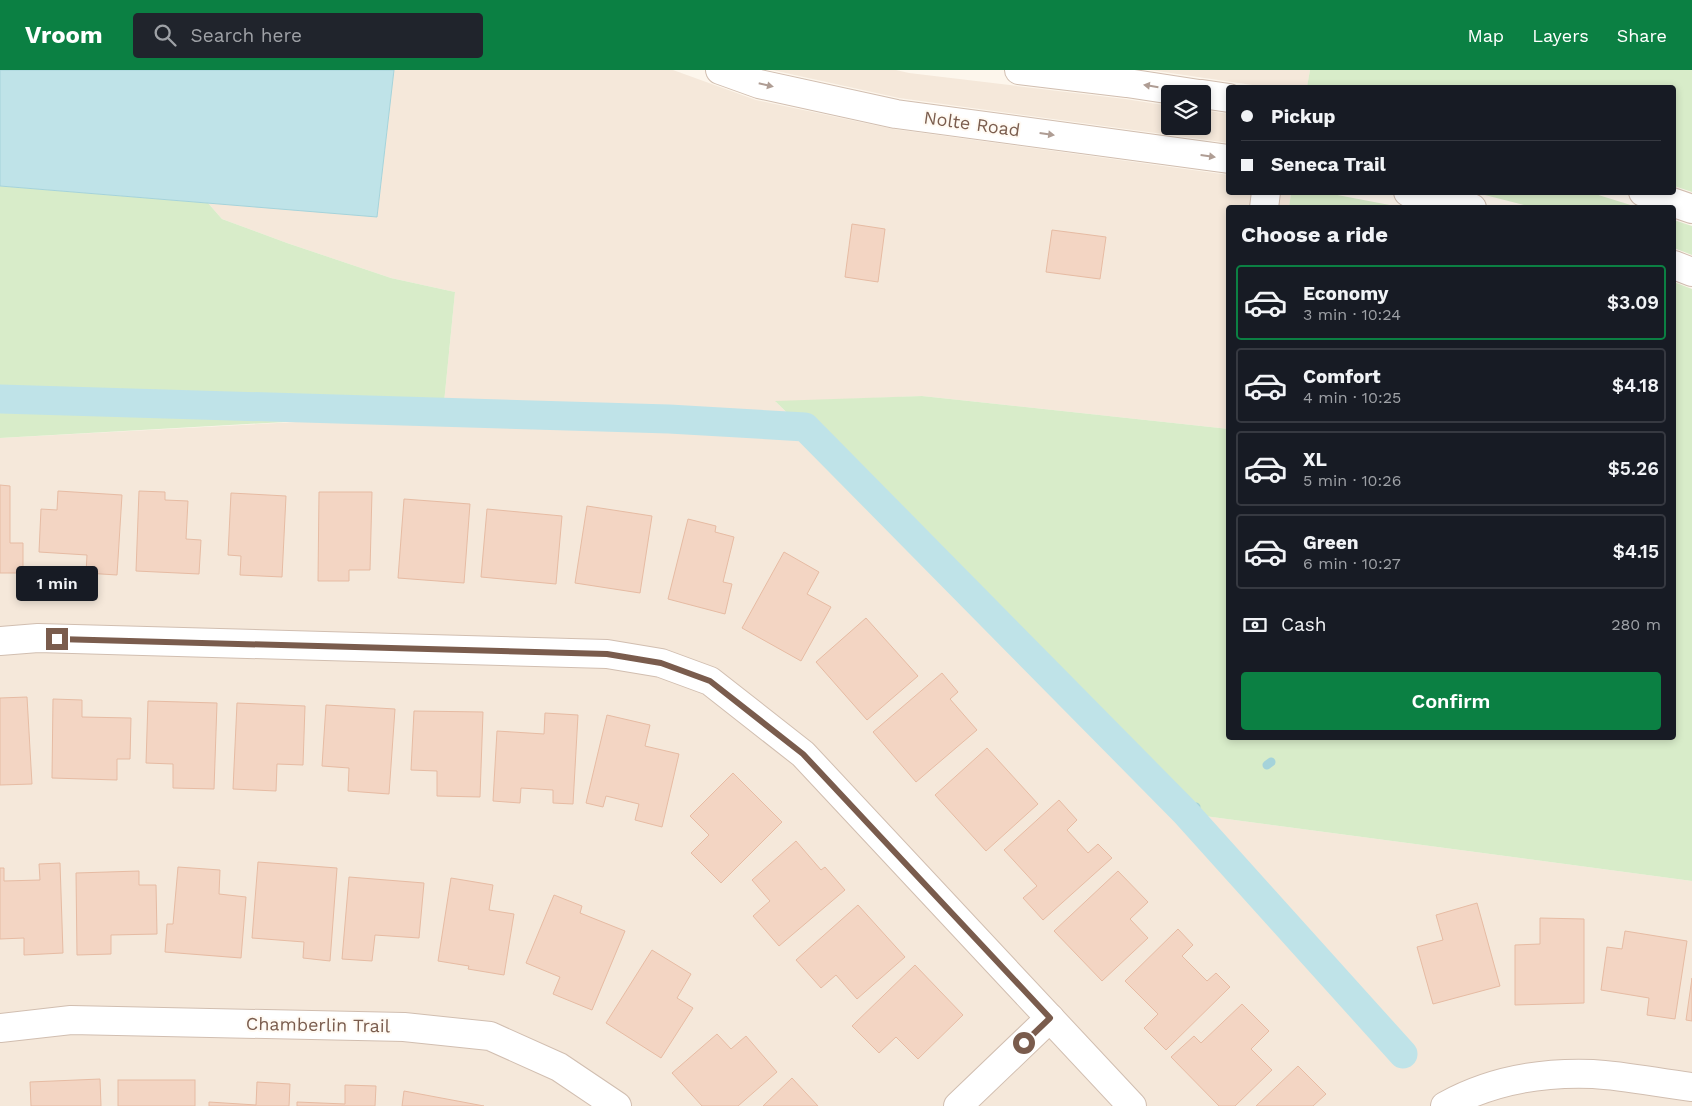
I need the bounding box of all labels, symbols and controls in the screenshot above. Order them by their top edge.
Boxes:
search box [133,13,483,58]
text: Vroom [25,21,103,49]
icon: search [151,21,179,49]
text: Search here [191,24,302,47]
text: Map [1467,25,1504,46]
text: Layers [1532,25,1589,46]
text: Share [1617,25,1667,46]
one-way arrow [759,81,774,89]
one-way arrow [1143,82,1159,90]
map controls [1161,85,1211,135]
button: layers [1161,85,1211,135]
text: Pickup [1271,105,1335,128]
street label: Nolte Road [923,106,1022,141]
one-way arrow [1039,130,1055,138]
one-way arrow [1200,152,1216,160]
text: Seneca Trail [1271,153,1386,176]
text: Choose a ride [1241,222,1388,247]
icon: car [1243,280,1288,325]
text: Economy [1303,282,1388,305]
text: $3.09 [1607,291,1659,314]
text: 3 min · 10:24 [1303,305,1401,324]
icon: car [1243,363,1288,408]
text: Comfort [1303,365,1381,388]
text: $4.18 [1612,374,1659,397]
text: 4 min · 10:25 [1303,388,1401,407]
icon: car [1243,446,1288,491]
text: XL [1303,448,1327,471]
text: $5.26 [1608,457,1659,480]
text: 5 min · 10:26 [1303,471,1401,490]
icon: car [1243,529,1288,574]
text: Green [1303,531,1359,554]
text: $4.15 [1613,540,1659,563]
text: 6 min · 10:27 [1303,554,1401,573]
callout: 1 min [16,566,98,602]
text: 1 min [36,574,78,593]
icon: cash [1241,611,1269,639]
text: Cash [1281,613,1327,636]
text: 280 m [1611,615,1661,634]
route end [46,628,68,650]
button: Confirm [1241,672,1661,730]
street label: Chamberlin Trail [246,1013,391,1036]
route start [1013,1032,1035,1054]

